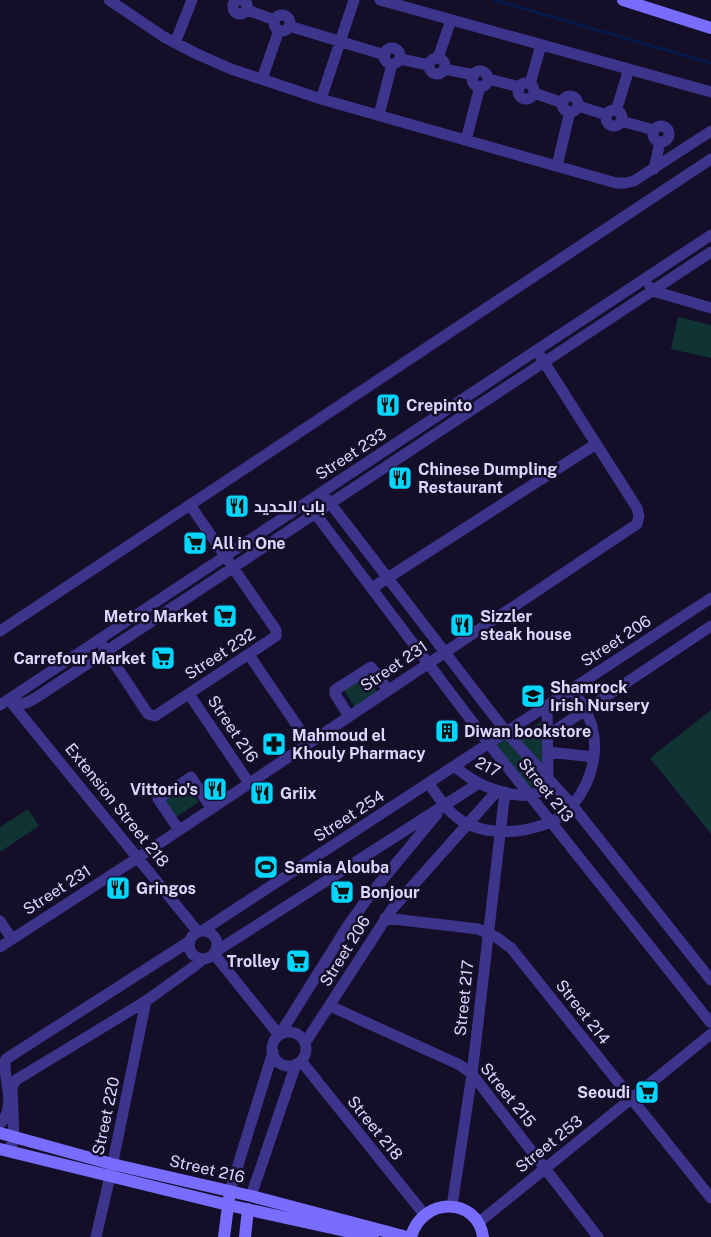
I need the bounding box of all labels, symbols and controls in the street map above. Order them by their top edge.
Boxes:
restaurant icon: Crepinto [375,392,401,418]
place label: Crepinto [406,396,472,415]
street label: Street 233 [312,424,390,484]
place label: Chinese Dumpling Restaurant [418,460,557,497]
restaurant icon: Chinese Dumpling Restaurant [387,465,413,491]
restaurant icon: باب الحديد [224,493,250,519]
place label: باب الحديد [254,497,325,516]
supermarket icon: All in One [182,530,208,556]
place label: All in One [212,534,286,553]
supermarket icon: Metro Market [212,603,238,629]
place label: Metro Market [104,607,208,626]
place label: Sizzler steak house [480,607,572,644]
street label: Street 206 [577,611,655,671]
restaurant icon: Sizzler steak house [449,612,475,638]
street label: Street 232 [181,624,259,684]
street label: Street 231 [357,637,431,695]
supermarket icon: Carrefour Market [150,645,176,671]
place label: Carrefour Market [14,649,146,668]
place label: Shamrock Irish Nursery [550,678,649,715]
school or university icon: Shamrock Irish Nursery [520,683,546,709]
street label: Street 216 [204,692,262,766]
building icon: Diwan bookstore [434,718,460,744]
place label: Diwan bookstore [464,722,591,741]
place label: Mahmoud el Khouly Pharmacy [292,726,425,763]
pharmacy icon: Mahmoud el Khouly Pharmacy [261,731,287,757]
street label: Extension Street 218 [61,739,173,871]
street label: 217 [472,753,504,781]
street label: Street 213 [514,754,578,826]
restaurant icon: Vittorio's [202,776,228,802]
place label: Vittorio's [130,780,198,799]
restaurant icon: Griix [249,780,275,806]
place label: Griix [280,784,317,803]
street label: Street 254 [310,786,388,846]
sports icon: Samia Alouba [253,854,279,880]
place label: Samia Alouba [284,858,389,877]
street label: Street 231 [20,861,94,919]
restaurant icon: Gringos [105,875,131,901]
place label: Gringos [136,879,196,898]
supermarket icon: Bonjour [329,879,355,905]
place label: Bonjour [360,883,420,902]
street label: Street 206 [316,912,374,990]
supermarket icon: Trolley [285,948,311,974]
place label: Trolley [227,952,280,971]
street label: Street 217 [451,959,477,1037]
street label: Street 214 [552,976,614,1048]
street label: Street 215 [476,1059,540,1131]
street label: Street 220 [88,1075,124,1157]
supermarket icon: Seoudi [634,1079,660,1105]
place label: Seoudi [577,1083,630,1102]
street label: Street 218 [343,1092,407,1164]
street label: Street 253 [512,1111,586,1177]
street label: Street 216 [168,1151,247,1187]

